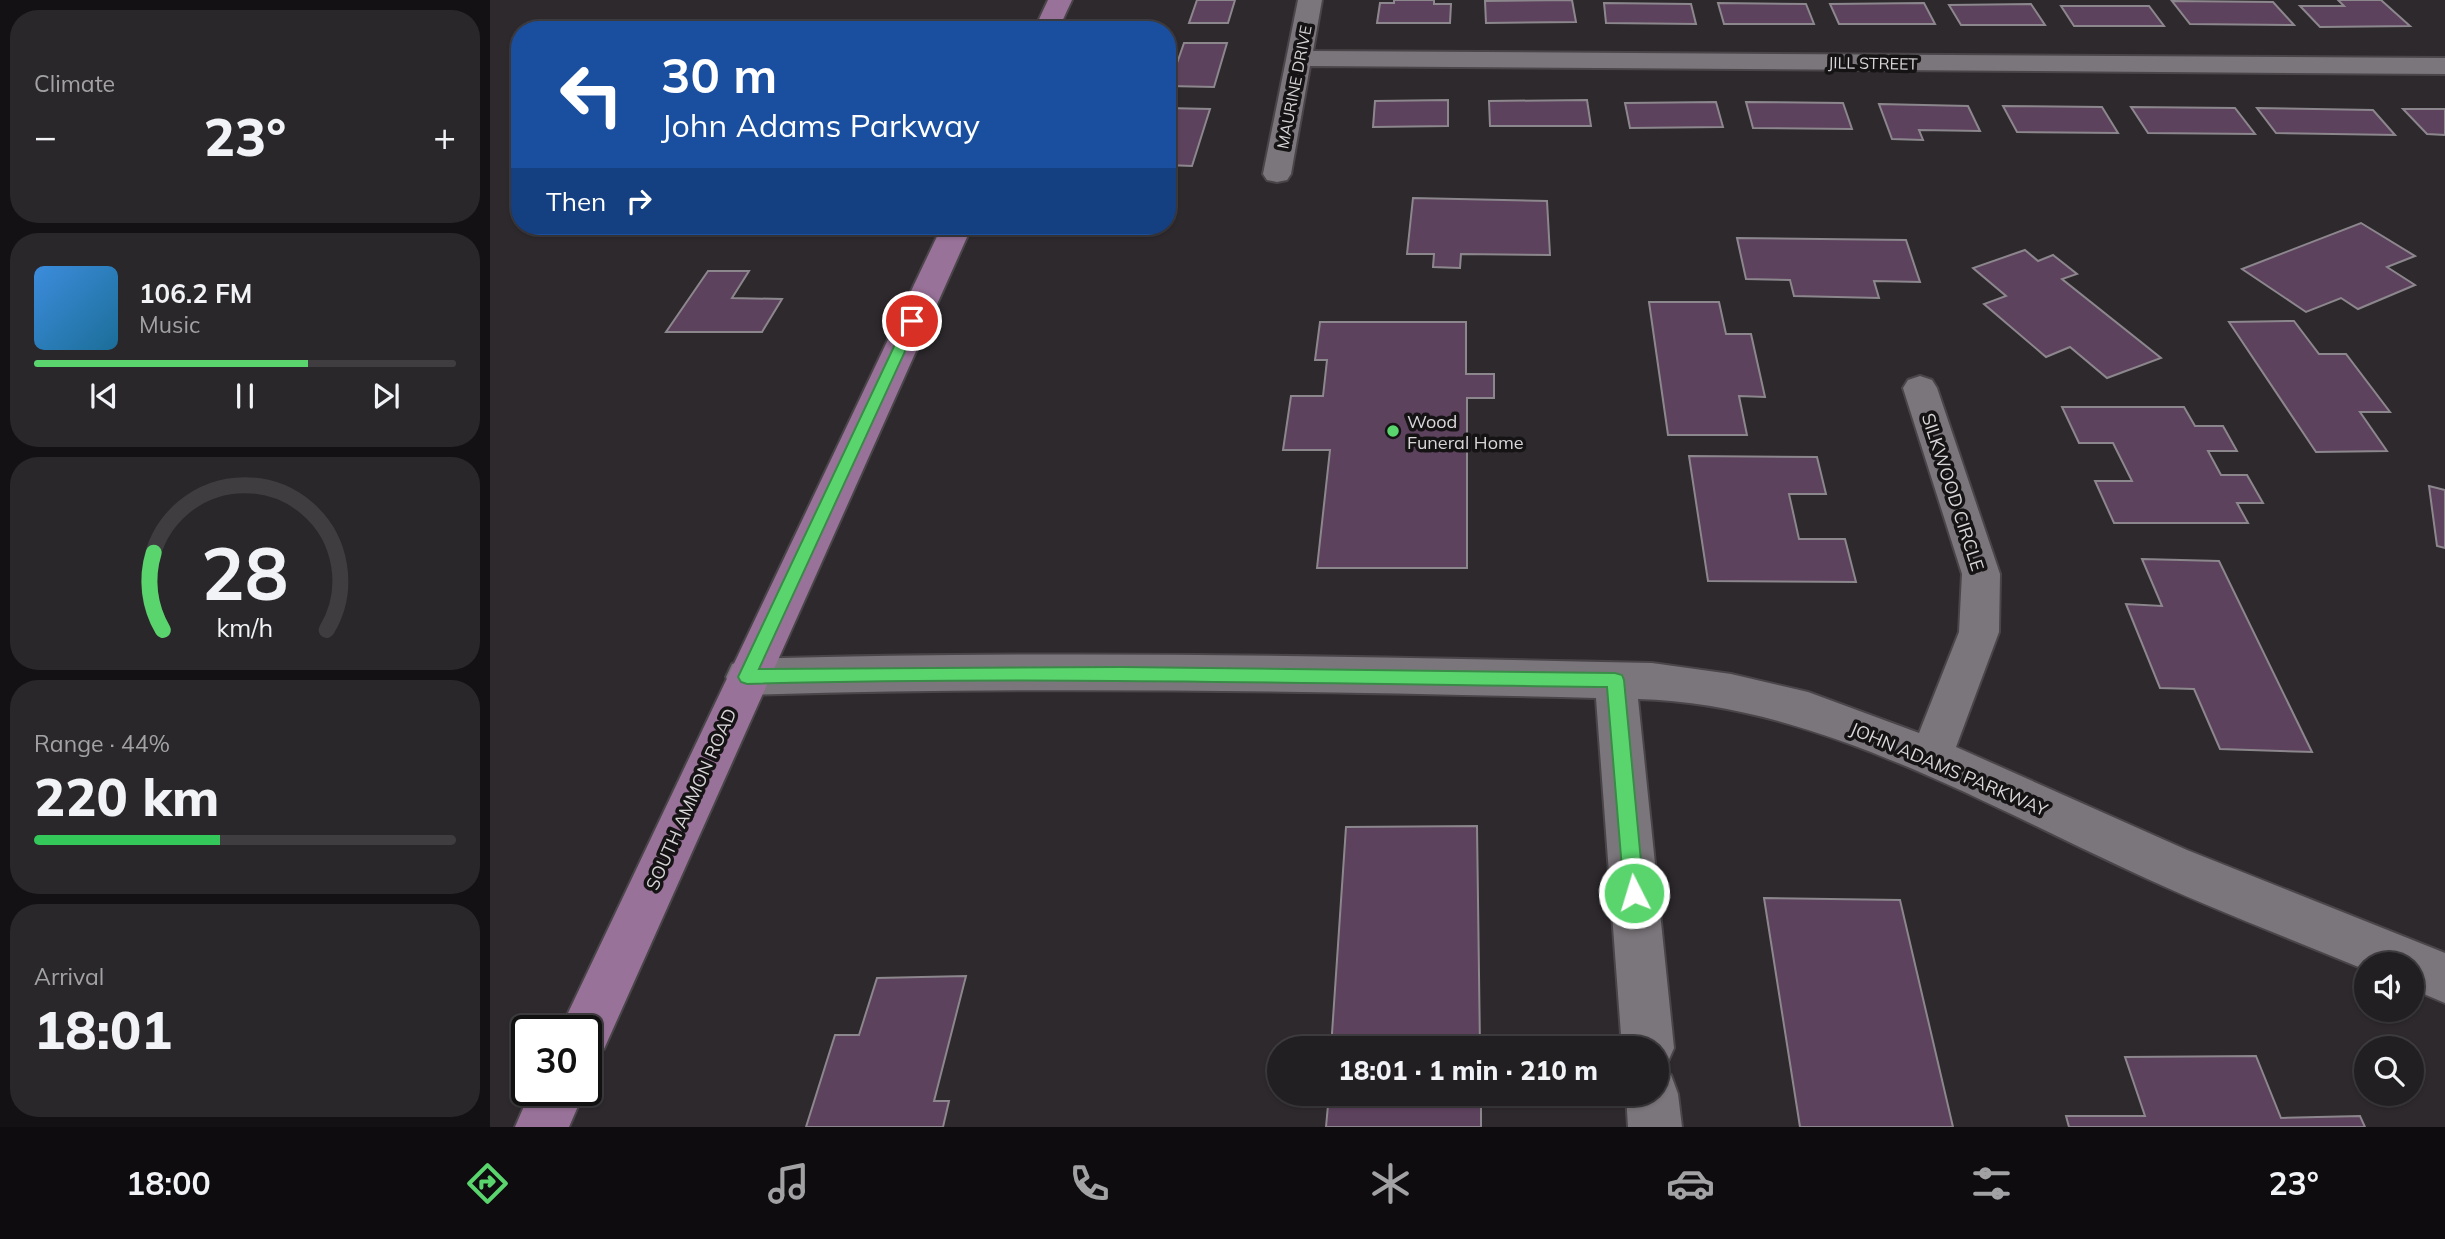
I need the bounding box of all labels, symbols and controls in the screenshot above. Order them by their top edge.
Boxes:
street label: MAURINE DRIVE [1272,23,1316,151]
text: 30 m [661,44,777,105]
icon: left [546,49,637,140]
street label: JILL STREET [1828,52,1918,74]
text: Climate [34,69,115,98]
text: 23° [204,104,286,169]
text: John Adams Parkway [661,105,980,145]
text: − [34,112,57,160]
text: + [433,112,456,160]
icon: right [620,182,658,220]
text: Then [546,185,606,218]
text: 106.2 FM [139,277,252,310]
pin [882,291,942,351]
icon: arrive [893,302,931,340]
text: Music [139,310,200,339]
icon: previous [85,377,123,415]
icon: pause [226,377,264,415]
icon: next [367,377,405,415]
place label: Wood Funeral Home [1407,410,1524,454]
street label: SILKWOOD CIRCLE [1917,410,1989,574]
marker: Wood Funeral Home [1385,423,1401,439]
text: 28 [201,527,289,618]
text: km/h [217,611,273,642]
street label: SOUTH AMMON ROAD [641,705,741,893]
street label: JOHN ADAMS PARKWAY [1847,717,2052,821]
text: Range · 44% [34,729,170,758]
text: 220 km [34,764,219,829]
position arrow [1597,856,1671,930]
map controls [2354,952,2424,1106]
button: sound [2354,952,2424,1022]
text: Arrival [34,962,104,991]
text: 18:01 [34,997,172,1062]
speed limit sign: 30 [511,1015,602,1106]
button: search [2354,1036,2424,1106]
text: 18:01 · 1 min · 210 m [1338,1054,1598,1087]
icon: directions [463,1159,512,1208]
icon: music [764,1159,813,1208]
icon: phone [1065,1159,1114,1208]
icon: climate [1366,1159,1415,1208]
icon: car [1666,1159,1715,1208]
icon: filters [1967,1159,2016,1208]
text: 18:00 [126,1163,211,1203]
text: 23° [2268,1163,2319,1203]

